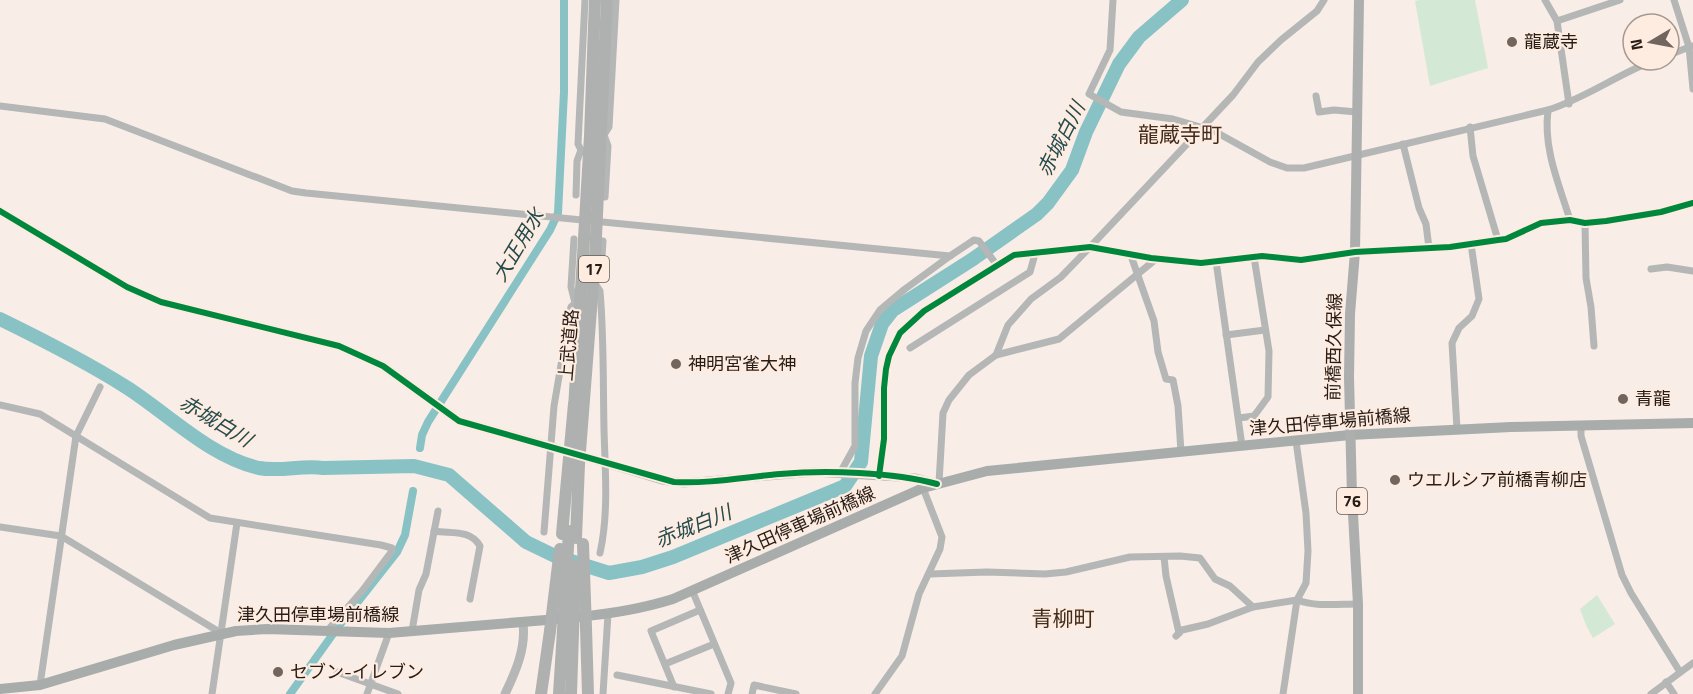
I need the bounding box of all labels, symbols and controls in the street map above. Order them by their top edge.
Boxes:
north arrow [1621,12,1681,72]
place label: 龍蔵寺 [1524,28,1578,55]
marker: 龍蔵寺 [1505,35,1519,49]
text: N [1623,37,1649,52]
water label: 赤城白川 [1029,94,1093,181]
district label: 龍蔵寺町 [1138,118,1222,150]
water label: 大正用水 [484,201,552,287]
road number: 17 [579,256,609,282]
street label: 前橋西久保線 [1319,293,1348,401]
street label: 上武道路 [552,308,585,382]
place label: 神明宮雀大神 [688,350,796,377]
marker: 神明宮雀大神 [669,357,683,371]
place label: 青龍 [1635,385,1671,412]
water label: 赤城白川 [174,387,260,455]
marker: 青龍 [1616,392,1630,406]
street label: 津久田停車場前橋線 [1248,401,1412,442]
place label: ウエルシア前橋青柳店 [1407,466,1587,493]
marker: ウエルシア前橋青柳店 [1388,473,1402,487]
street label: 津久田停車場前橋線 [720,479,879,570]
road number: 76 [1337,488,1367,514]
water label: 赤城白川 [650,495,738,555]
street label: 津久田停車場前橋線 [237,601,399,628]
district label: 青柳町 [1032,602,1095,634]
place label: セブン-イレブン [290,658,424,685]
marker: セブン-イレブン [271,665,285,679]

